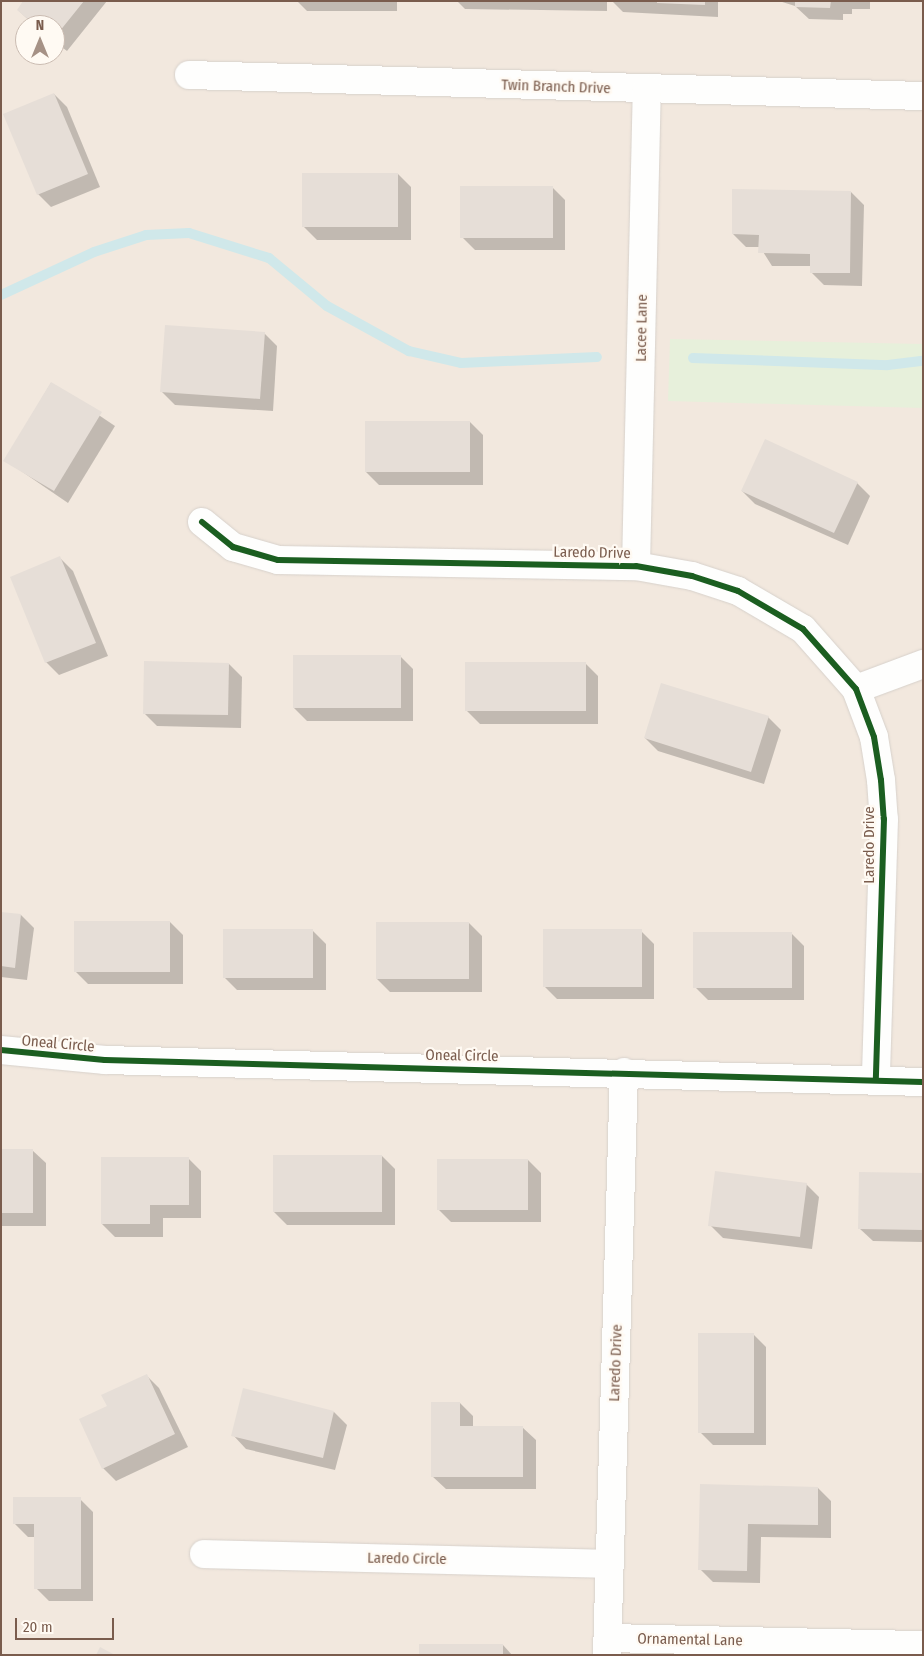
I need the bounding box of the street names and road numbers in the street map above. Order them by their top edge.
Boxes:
street label: Twin Branch Drive [501,76,611,98]
street label: Lacee Lane [632,294,652,362]
street label: Laredo Drive [553,543,631,563]
street label: Laredo Drive [861,806,879,884]
street label: Oneal Circle [21,1032,95,1056]
street label: Oneal Circle [425,1046,499,1066]
street label: Laredo Drive [606,1324,626,1402]
street label: Laredo Circle [367,1549,447,1569]
street label: Ornamental Lane [637,1630,743,1650]

